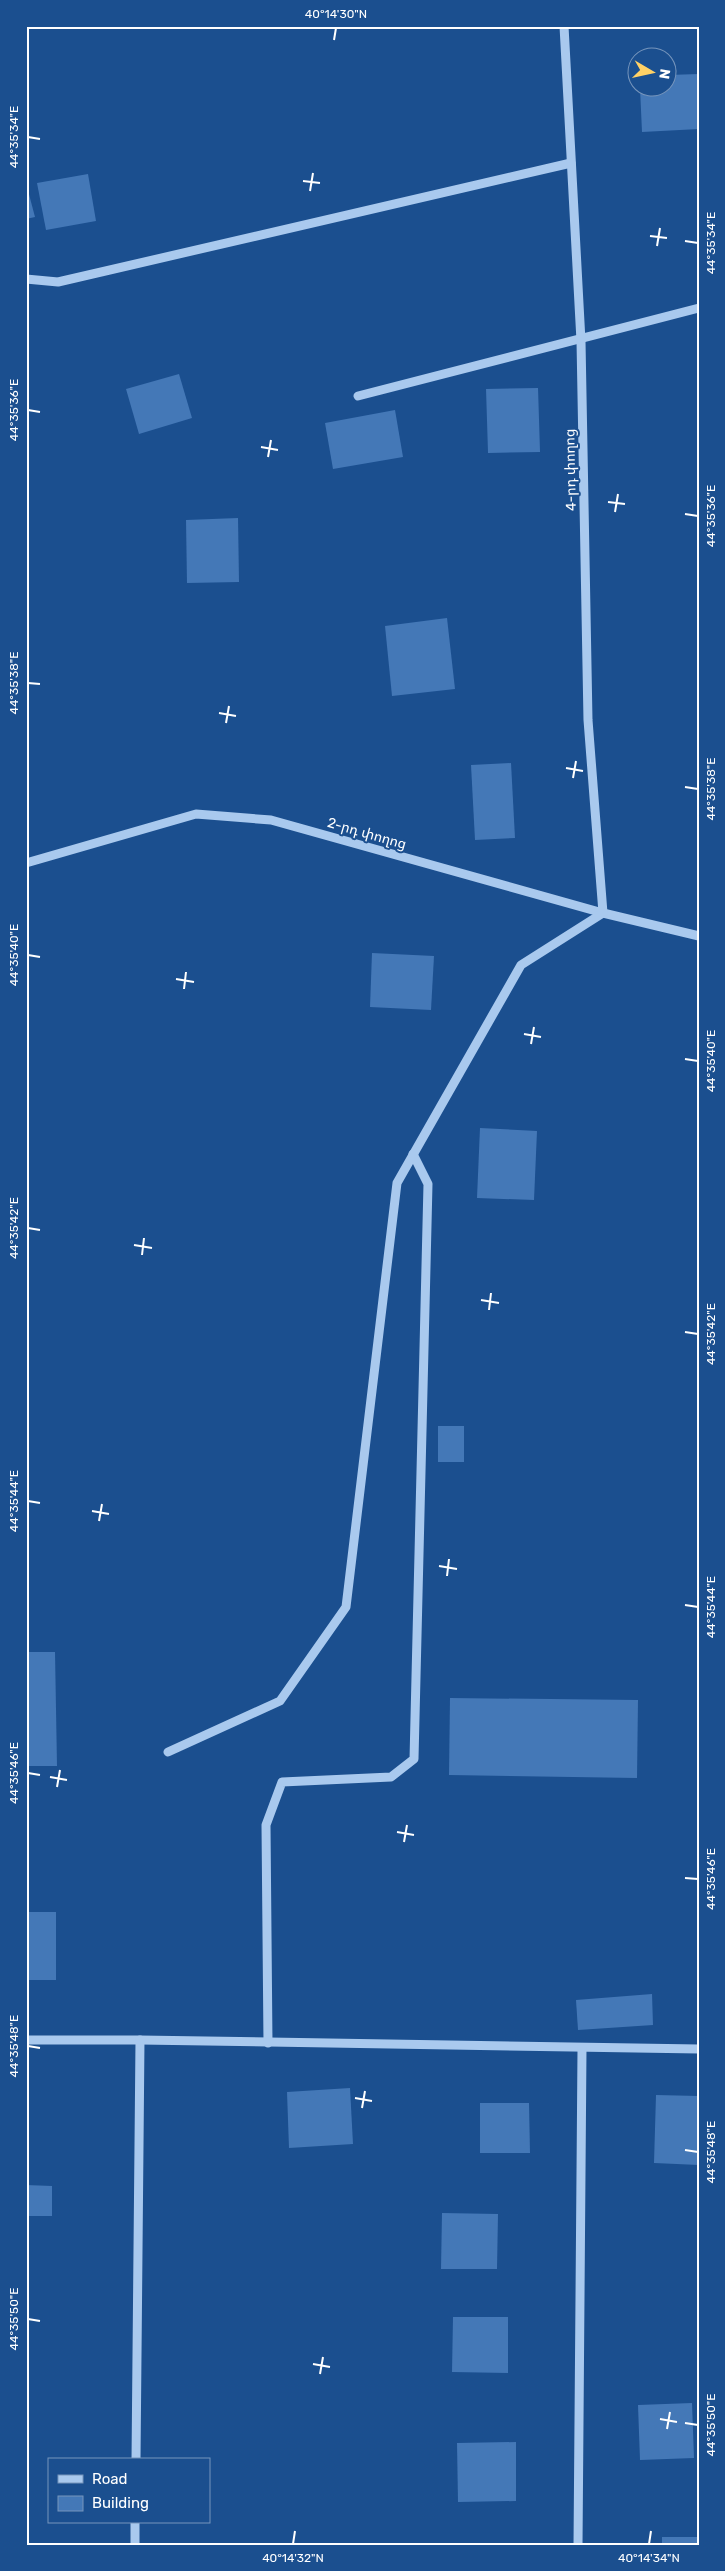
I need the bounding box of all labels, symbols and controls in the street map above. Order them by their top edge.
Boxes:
text: 40°14'30"N [305,7,367,21]
north arrow [628,48,678,98]
text: N [655,68,674,80]
text: 44°35'34"E [7,106,21,168]
text: 44°35'34"E [704,212,718,274]
text: 44°35'36"E [7,379,21,441]
street label: 4-րդ փողոց [561,429,580,511]
text: 44°35'36"E [704,485,718,547]
text: 44°35'38"E [7,651,21,715]
text: 44°35'38"E [704,757,718,821]
street label: 2-րդ փողոց [325,814,408,853]
text: 44°35'40"E [7,924,21,986]
text: 44°35'40"E [704,1030,718,1092]
text: 44°35'42"E [7,1197,21,1259]
text: 44°35'42"E [704,1303,718,1365]
text: 44°35'44"E [7,1470,21,1532]
text: 44°35'44"E [704,1576,718,1638]
text: 44°35'46"E [7,1742,21,1804]
text: 44°35'46"E [704,1848,718,1910]
text: 44°35'48"E [7,2015,21,2077]
text: 44°35'48"E [704,2121,718,2183]
text: 44°35'50"E [7,2287,21,2351]
text: 44°35'50"E [704,2393,718,2457]
legend [48,2458,210,2524]
text: Road [92,2470,128,2488]
text: Building [92,2494,149,2512]
text: 40°14'32"N [262,2551,324,2565]
text: 40°14'34"N [618,2551,680,2565]

